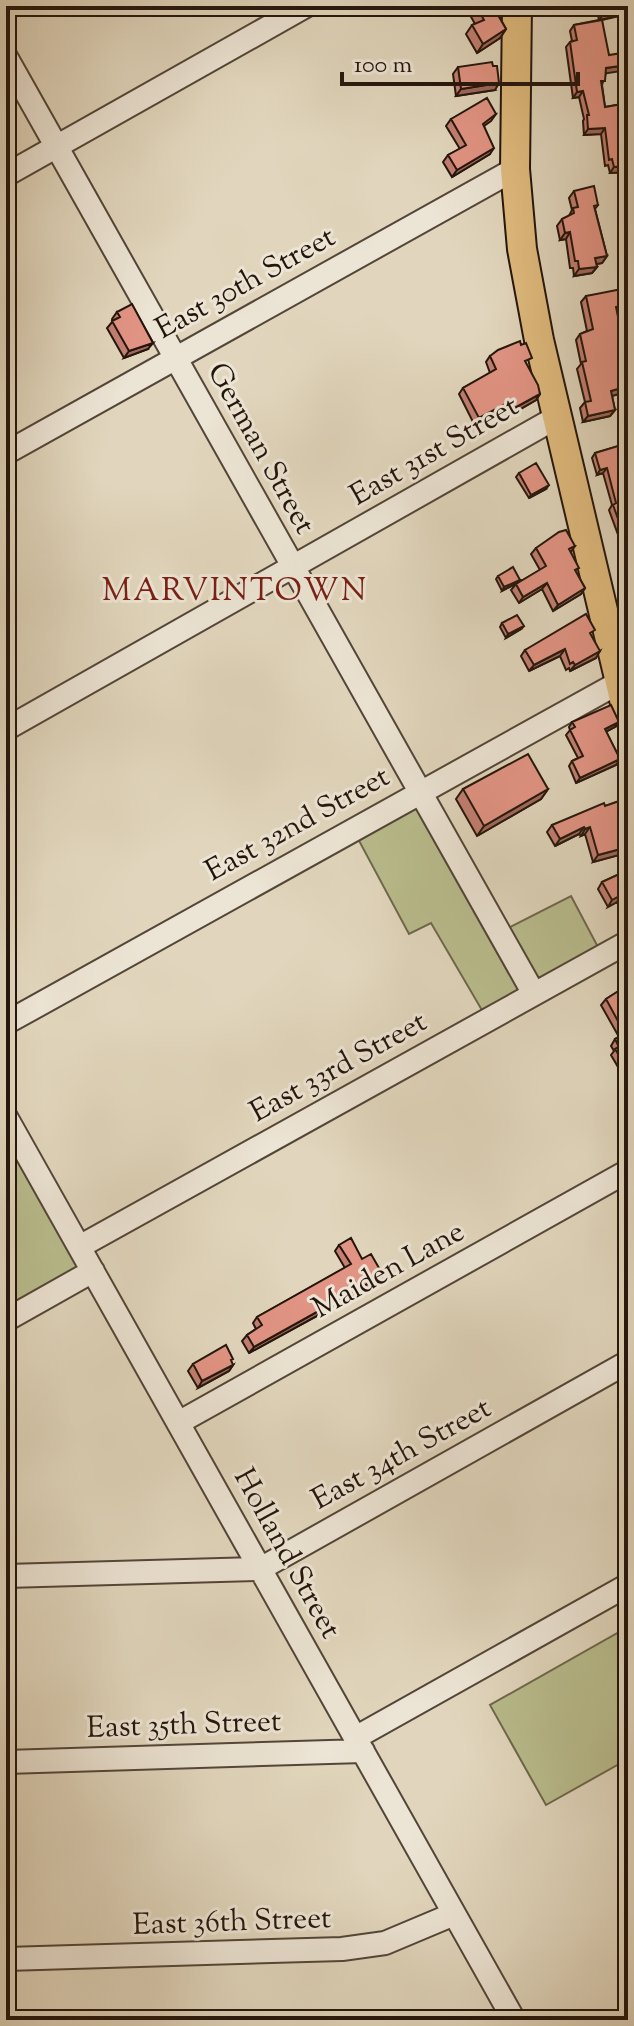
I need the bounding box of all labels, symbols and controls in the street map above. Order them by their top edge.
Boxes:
scale bar [342,36,578,86]
text: 100 m [354,49,412,83]
street label: East 30th Street [148,217,344,351]
street label: German Street [195,355,325,543]
street label: East 31st Street [343,386,527,518]
district label: MARVINTOWN [102,569,368,615]
street label: East 32nd Street [198,757,398,893]
street label: East 33rd Street [243,1002,435,1134]
street label: Maiden Lane [305,1212,473,1330]
street label: East 34th Street [305,1388,499,1522]
street label: Holland Street [221,1461,351,1647]
street label: East 35th Street [86,1701,282,1751]
street label: East 36th Street [132,1898,332,1948]

